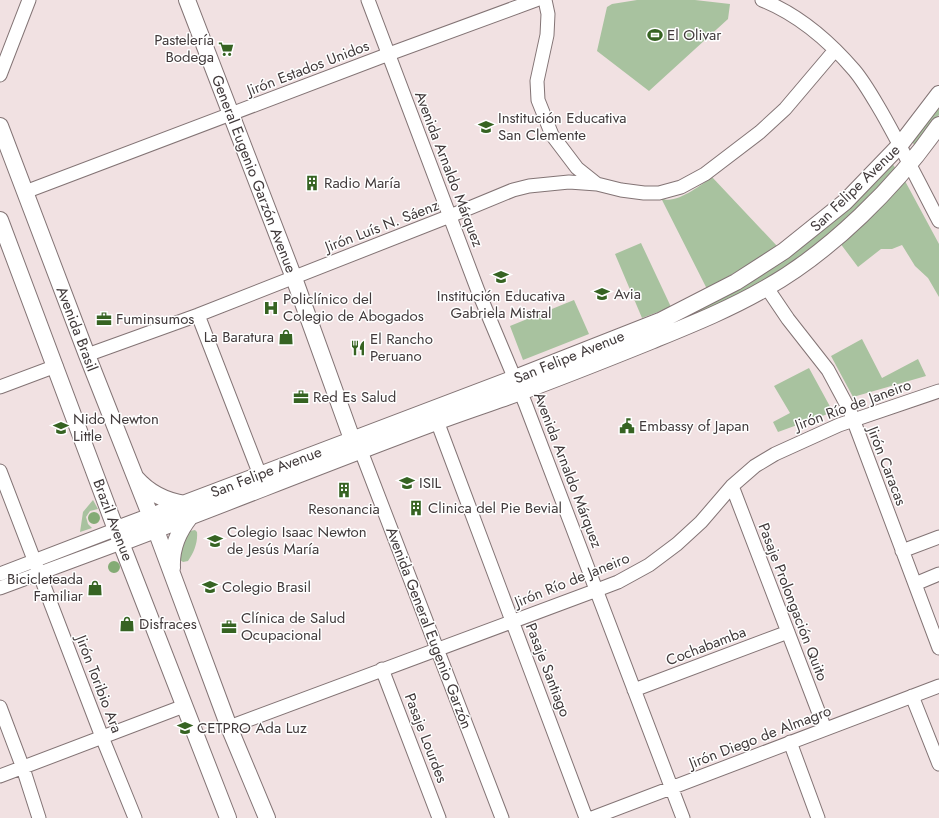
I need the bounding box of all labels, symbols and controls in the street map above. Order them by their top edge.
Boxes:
place label: El Olivar [667,24,722,46]
sports icon: El Olivar [646,26,664,44]
place label: Pastelería Bodega [154,29,214,68]
street label: Jirón Estados Unidos [242,35,372,102]
supermarket icon: Pastelería Bodega [217,40,235,58]
street label: General Eugenio Garzón Avenue [206,72,302,276]
street label: Avenida Arnaldo Márquez [409,88,489,250]
place label: Institución Educativa San Clemente [498,107,627,146]
school or university icon: Institución Educativa San Clemente [477,118,495,136]
street label: San Felipe Avenue [805,139,905,237]
place label: Radio María [324,172,400,194]
building icon: Radio María [303,174,321,192]
street label: Jirón Luís N. Sáenz [320,194,442,259]
school or university icon: Institución Educativa Gabriela Mistral [492,268,510,286]
street label: Avenida Brasil [51,283,103,375]
place label: Avia [614,283,641,305]
place label: Institución Educativa Gabriela Mistral [437,285,565,324]
school or university icon: Avia [593,285,611,303]
place label: Policlínico del Colegio de Abogados [283,288,424,327]
hospital icon: Policlínico del Colegio de Abogados [262,299,280,317]
place label: Fuminsumos [116,308,194,330]
office icon: Fuminsumos [95,310,113,328]
street label: San Felipe Avenue [510,325,628,389]
place label: La Baratura [204,326,274,348]
shop icon: La Baratura [277,328,295,346]
place label: El Rancho Peruano [370,328,433,367]
restaurant icon: El Rancho Peruano [349,339,367,357]
street label: Jirón Río de Janeiro [790,374,914,437]
place label: Red Es Salud [313,386,396,408]
office icon: Red Es Salud [292,388,310,406]
street label: Avenida Arnaldo Márquez [528,389,608,551]
place label: Nido Newton Little [73,408,159,447]
place label: Embassy of Japan [639,415,749,437]
public building icon: Embassy of Japan [618,417,636,435]
school or university icon: Nido Newton Little [52,419,70,437]
street label: Jirón Caracas [861,421,912,509]
street label: San Felipe Avenue [207,441,325,503]
place label: ISIL [419,472,442,494]
school or university icon: ISIL [398,474,416,492]
street label: Brazil Avenue [87,476,139,564]
building icon: Resonancia [335,481,353,499]
place label: Clinica del Pie Bevial [428,497,562,519]
place label: Resonancia [308,498,380,520]
building icon: Clinica del Pie Bevial [407,499,425,517]
street label: Pasaje Prolongación Quito [753,520,833,684]
place label: Colegio Isaac Newton de Jesús María [227,521,367,560]
street label: Avenida General Eugenio Garzón [380,524,478,732]
school or university icon: Colegio Isaac Newton de Jesús María [206,532,224,550]
street label: Jirón Río de Janeiro [509,547,633,614]
place label: Bicicleteada Familiar [7,568,84,607]
place label: Colegio Brasil [222,576,311,598]
school or university icon: Colegio Brasil [201,578,219,596]
shop icon: Bicicleteada Familiar [86,579,104,597]
place label: Clínica de Salud Ocupacional [241,607,345,646]
place label: Disfraces [139,613,197,635]
shop icon: Disfraces [118,615,136,633]
office icon: Clínica de Salud Ocupacional [220,618,238,636]
street label: Pasaje Santiago [520,620,576,720]
street label: Cochabamba [663,621,749,671]
street label: Jirón Toribio Ara [70,630,128,736]
street label: Pasaje Lourdes [399,690,453,786]
street label: Jirón Diego de Almagro [684,700,834,775]
place label: CETPRO Ada Luz [197,717,307,739]
school or university icon: CETPRO Ada Luz [176,719,194,737]

